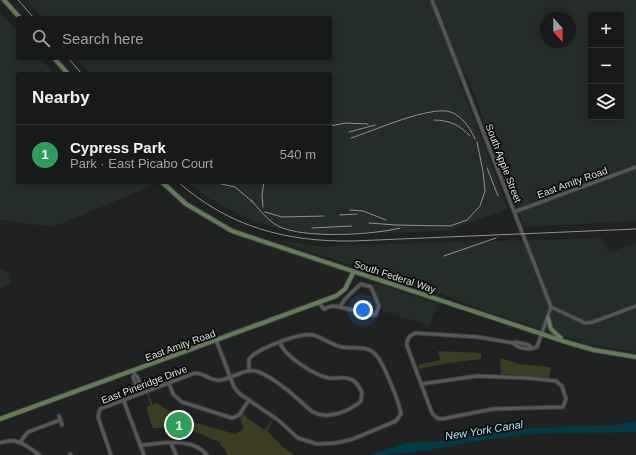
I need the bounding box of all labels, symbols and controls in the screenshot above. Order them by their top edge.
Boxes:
north arrow [540,12,576,48]
map controls [588,12,624,120]
button: + [588,12,624,48]
search box [16,16,332,60]
icon: search [30,27,52,49]
text: Search here [62,30,144,47]
button: − [588,48,624,84]
button: layers [588,84,624,120]
text: Nearby [32,88,90,107]
street label: South Apple Street [483,122,524,204]
text: Cypress Park [70,139,166,156]
text: 1 [41,147,49,162]
text: 540 m [280,147,316,162]
text: Park · East Picabo Court [70,156,213,171]
street label: East Amity Road [536,165,609,200]
street label: South Federal Way [353,258,437,295]
your location [353,300,373,320]
street label: East Amity Road [144,328,217,363]
street label: East Pineridge Drive [100,363,189,406]
pin: 1 [166,410,192,440]
water label: New York Canal [444,418,524,442]

